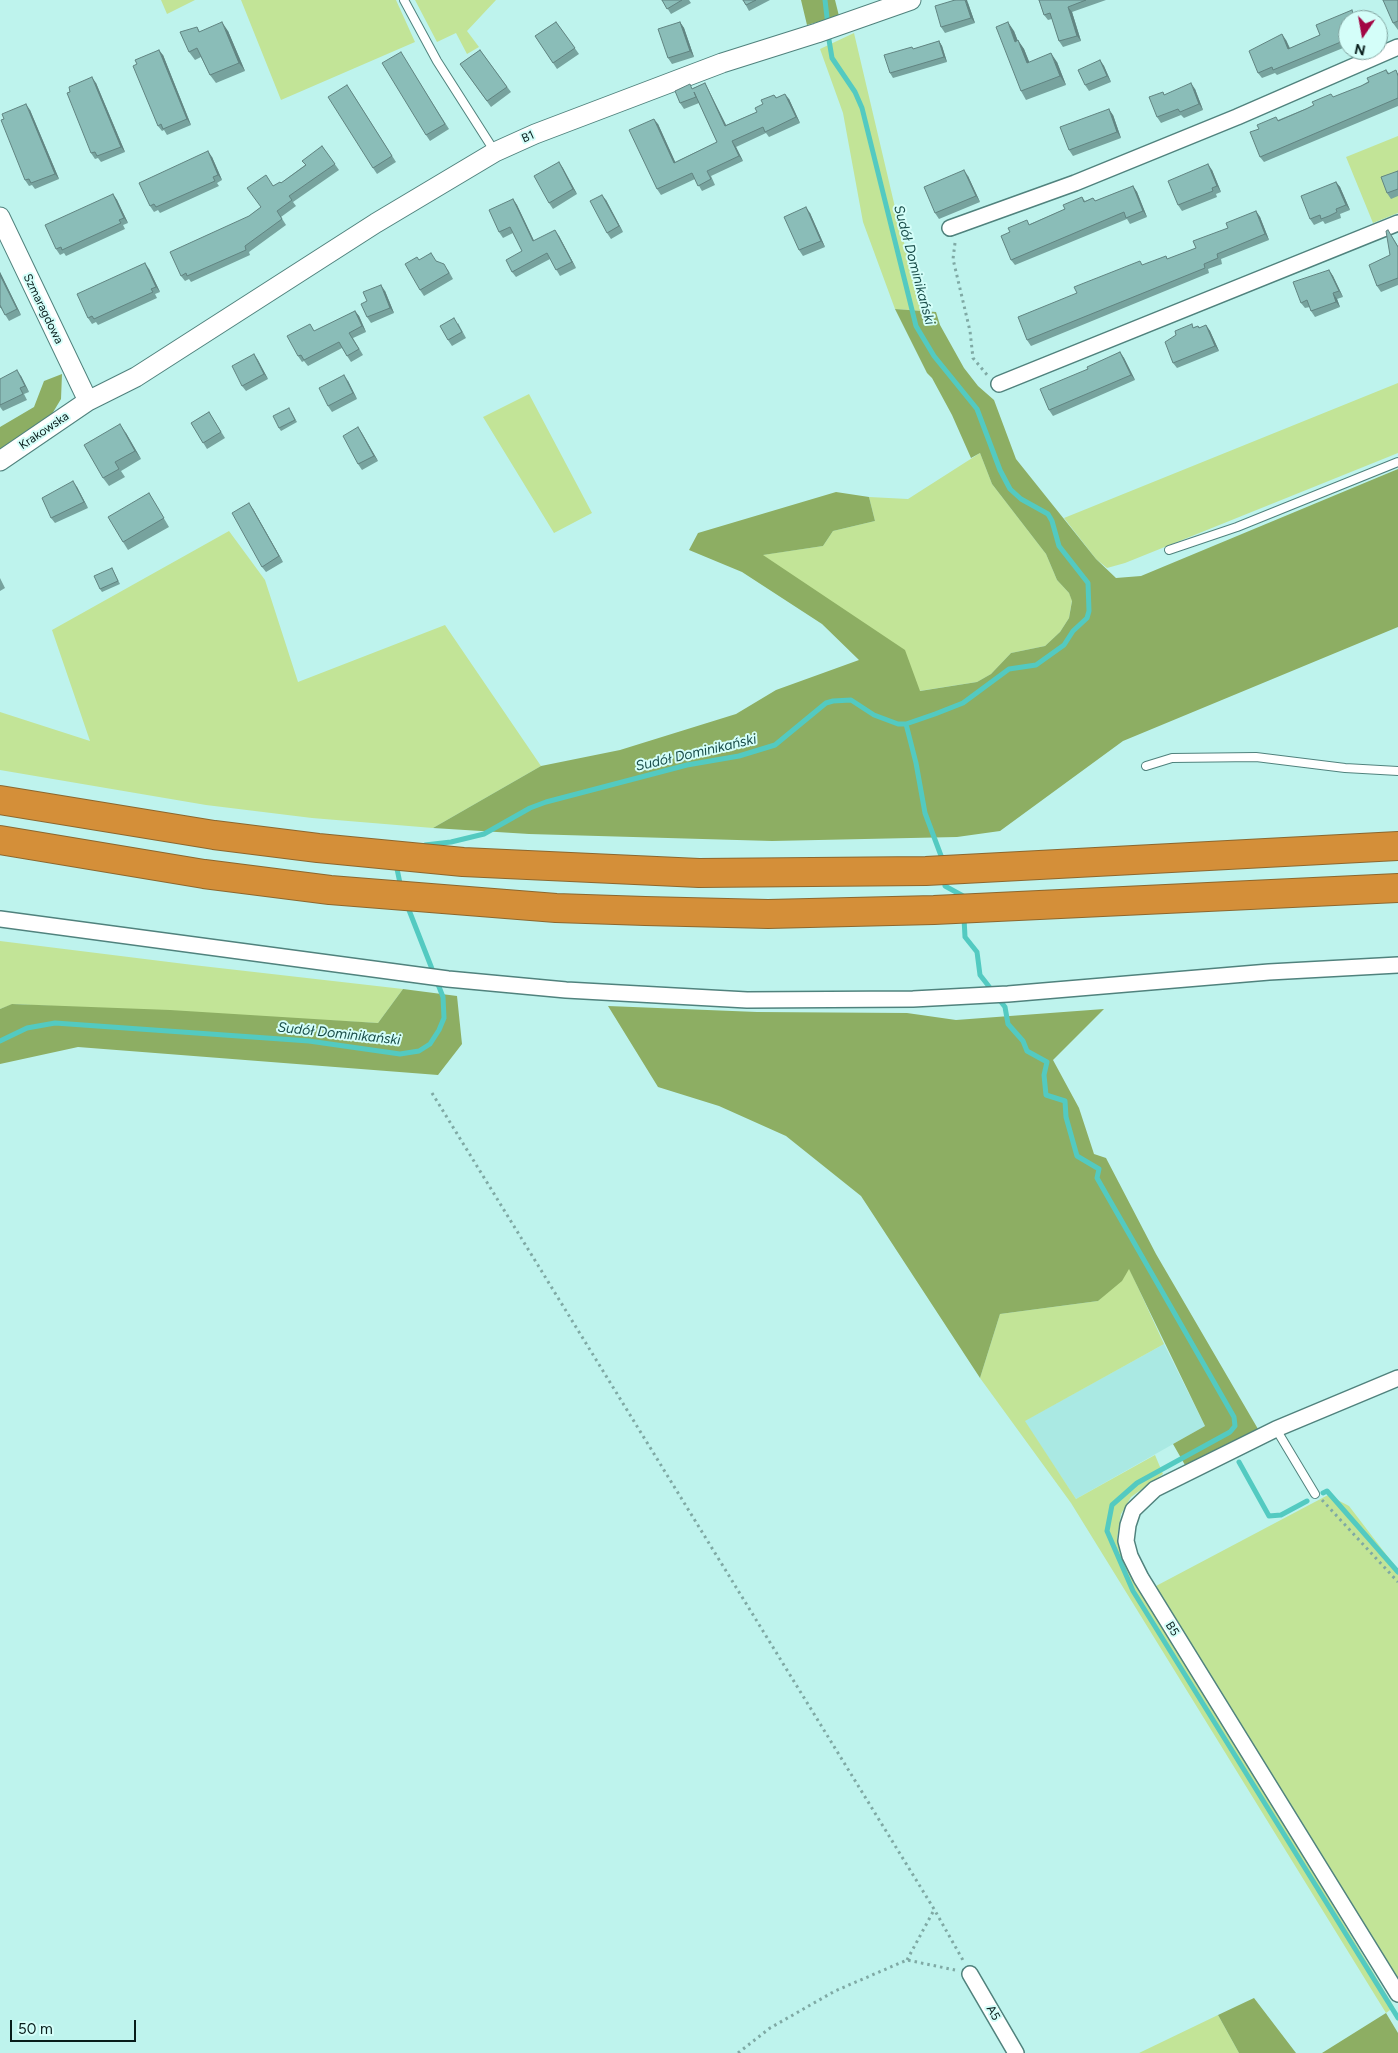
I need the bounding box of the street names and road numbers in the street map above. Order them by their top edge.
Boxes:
street label: B1 [519,128,537,146]
street label: Szmaragdowa [20,272,66,346]
street label: Krakowska [16,409,72,453]
street label: B5 [1162,1619,1182,1639]
street label: A5 [983,2003,1003,2023]

